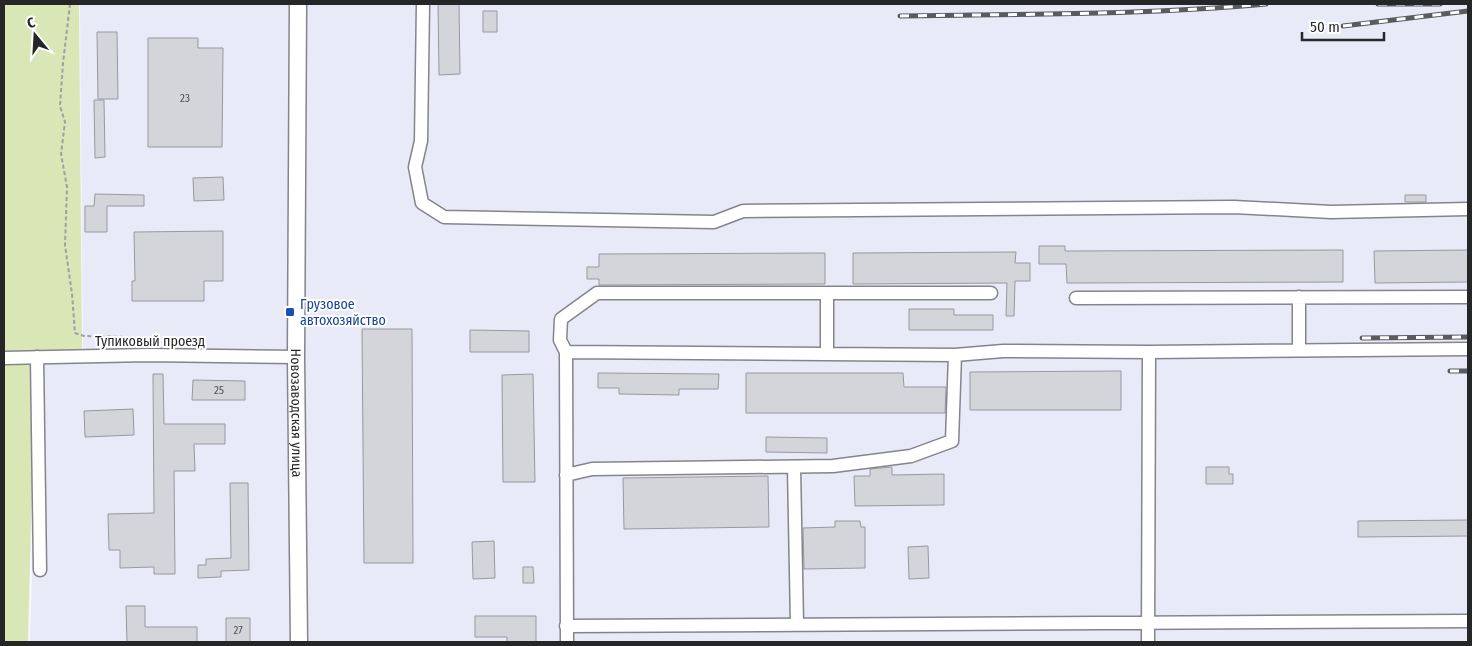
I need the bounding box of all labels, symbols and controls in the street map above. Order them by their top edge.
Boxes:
north arrow [10,10,60,60]
scale bar [1302,10,1384,42]
text: С [25,14,38,32]
text: 50 m [1310,18,1340,36]
house number: 23 [180,92,190,105]
place label: Грузовое автохозяйство [300,296,386,329]
marker: Грузовое автохозяйство [284,306,296,318]
street label: Тупиковый проезд [95,333,205,350]
street label: Новозаводская улица [287,349,305,478]
house number: 25 [214,384,224,397]
house number: 27 [233,624,243,637]

